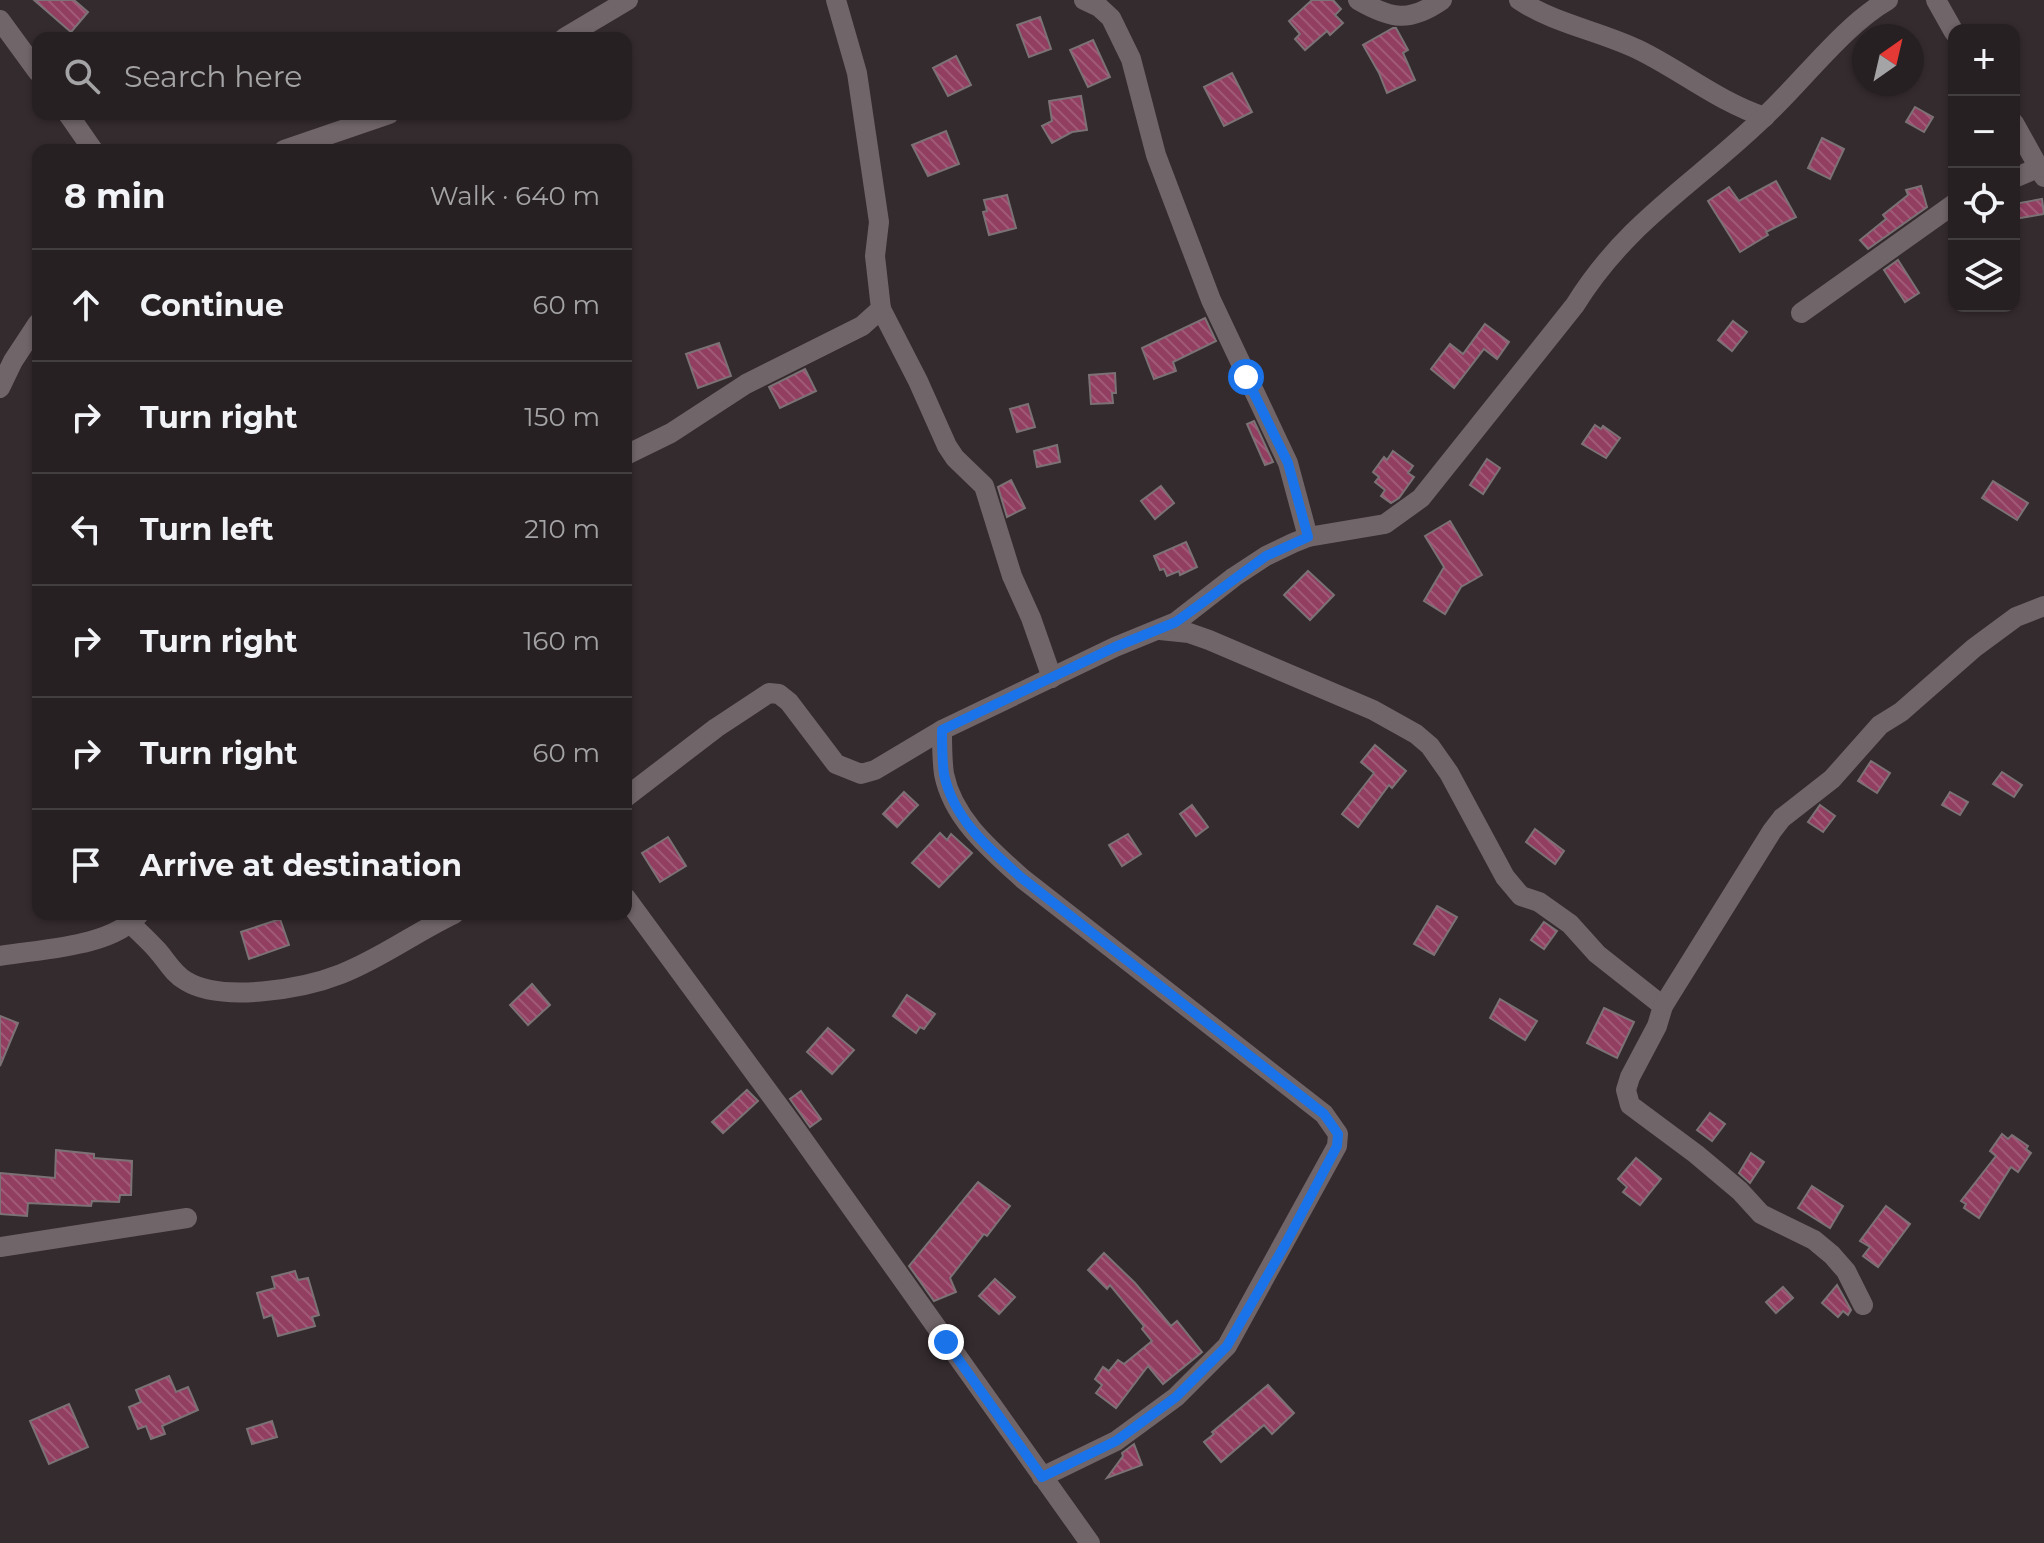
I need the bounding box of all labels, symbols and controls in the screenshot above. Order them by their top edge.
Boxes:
north arrow [1852,24,1924,96]
map controls [1948,24,2020,312]
button: + [1948,24,2020,96]
search box [32,32,632,120]
icon: search [60,54,104,98]
text: Search here [124,58,302,95]
button: − [1948,96,2020,168]
button: locate [1948,168,2020,240]
text: 8 min [64,175,165,217]
text: Walk · 640 m [430,180,600,212]
button: layers [1948,240,2020,312]
icon: ahead [64,283,108,327]
text: Continue [140,287,284,324]
text: 60 m [533,289,600,321]
route start [1228,359,1264,395]
icon: right [64,395,108,439]
text: Turn right [140,399,297,436]
text: 150 m [524,401,600,433]
icon: left [64,507,108,551]
text: Turn left [140,511,273,548]
text: 210 m [524,513,600,545]
icon: right [64,619,108,663]
text: Turn right [140,623,297,660]
text: 160 m [523,625,600,657]
icon: right [64,731,108,775]
text: Turn right [140,735,297,772]
text: 60 m [533,737,600,769]
icon: arrive [64,843,108,887]
text: Arrive at destination [140,847,462,884]
route end [928,1324,964,1360]

